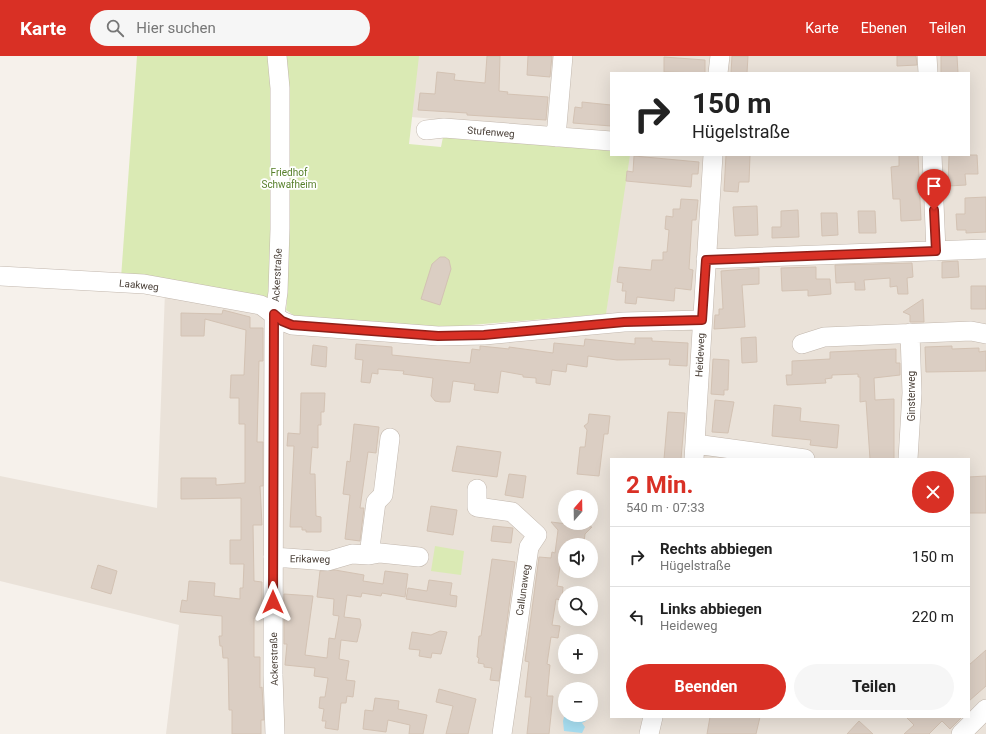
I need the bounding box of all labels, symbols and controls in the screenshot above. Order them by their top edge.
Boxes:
search box [90,10,370,46]
text: Karte [20,17,66,40]
icon: search [104,17,126,39]
text: Hier suchen [136,19,216,37]
text: Karte [805,20,839,36]
text: Ebenen [861,20,907,36]
text: Teilen [929,20,966,36]
text: 150 m [692,87,771,120]
icon: right [626,88,678,140]
text: Hügelstraße [692,121,790,142]
street label: Stufenweg [467,124,515,140]
park label: Friedhof Schwafheim [261,167,317,190]
pin [917,169,951,210]
icon: arrive [923,175,945,197]
street label: Ackerstraße [270,248,284,302]
street label: Laakweg [119,277,159,293]
street label: Heideweg [693,333,707,377]
street label: Ginsterweg [906,371,917,421]
text: 2 Min. [626,471,694,499]
button: close [912,471,954,513]
north arrow [558,490,598,530]
map controls [558,490,598,722]
text: 540 m · 07:33 [626,500,705,515]
button: sound [558,538,598,578]
text: Rechts abbiegen [660,540,773,558]
icon: right [626,546,648,568]
text: 150 m [912,548,954,566]
street label: Erikaweg [290,553,330,565]
text: Hügelstraße [660,558,731,573]
street label: Callunaweg [514,564,532,616]
position arrow [252,581,294,623]
button: search [558,586,598,626]
text: Links abbiegen [660,600,762,618]
icon: left [626,606,648,628]
text: 220 m [912,608,954,626]
text: Heideweg [660,618,718,633]
street label: Ackerstraße [268,632,280,686]
button: + [558,634,598,674]
button: Beenden [626,664,786,710]
button: Teilen [794,664,954,710]
button: − [558,682,598,722]

